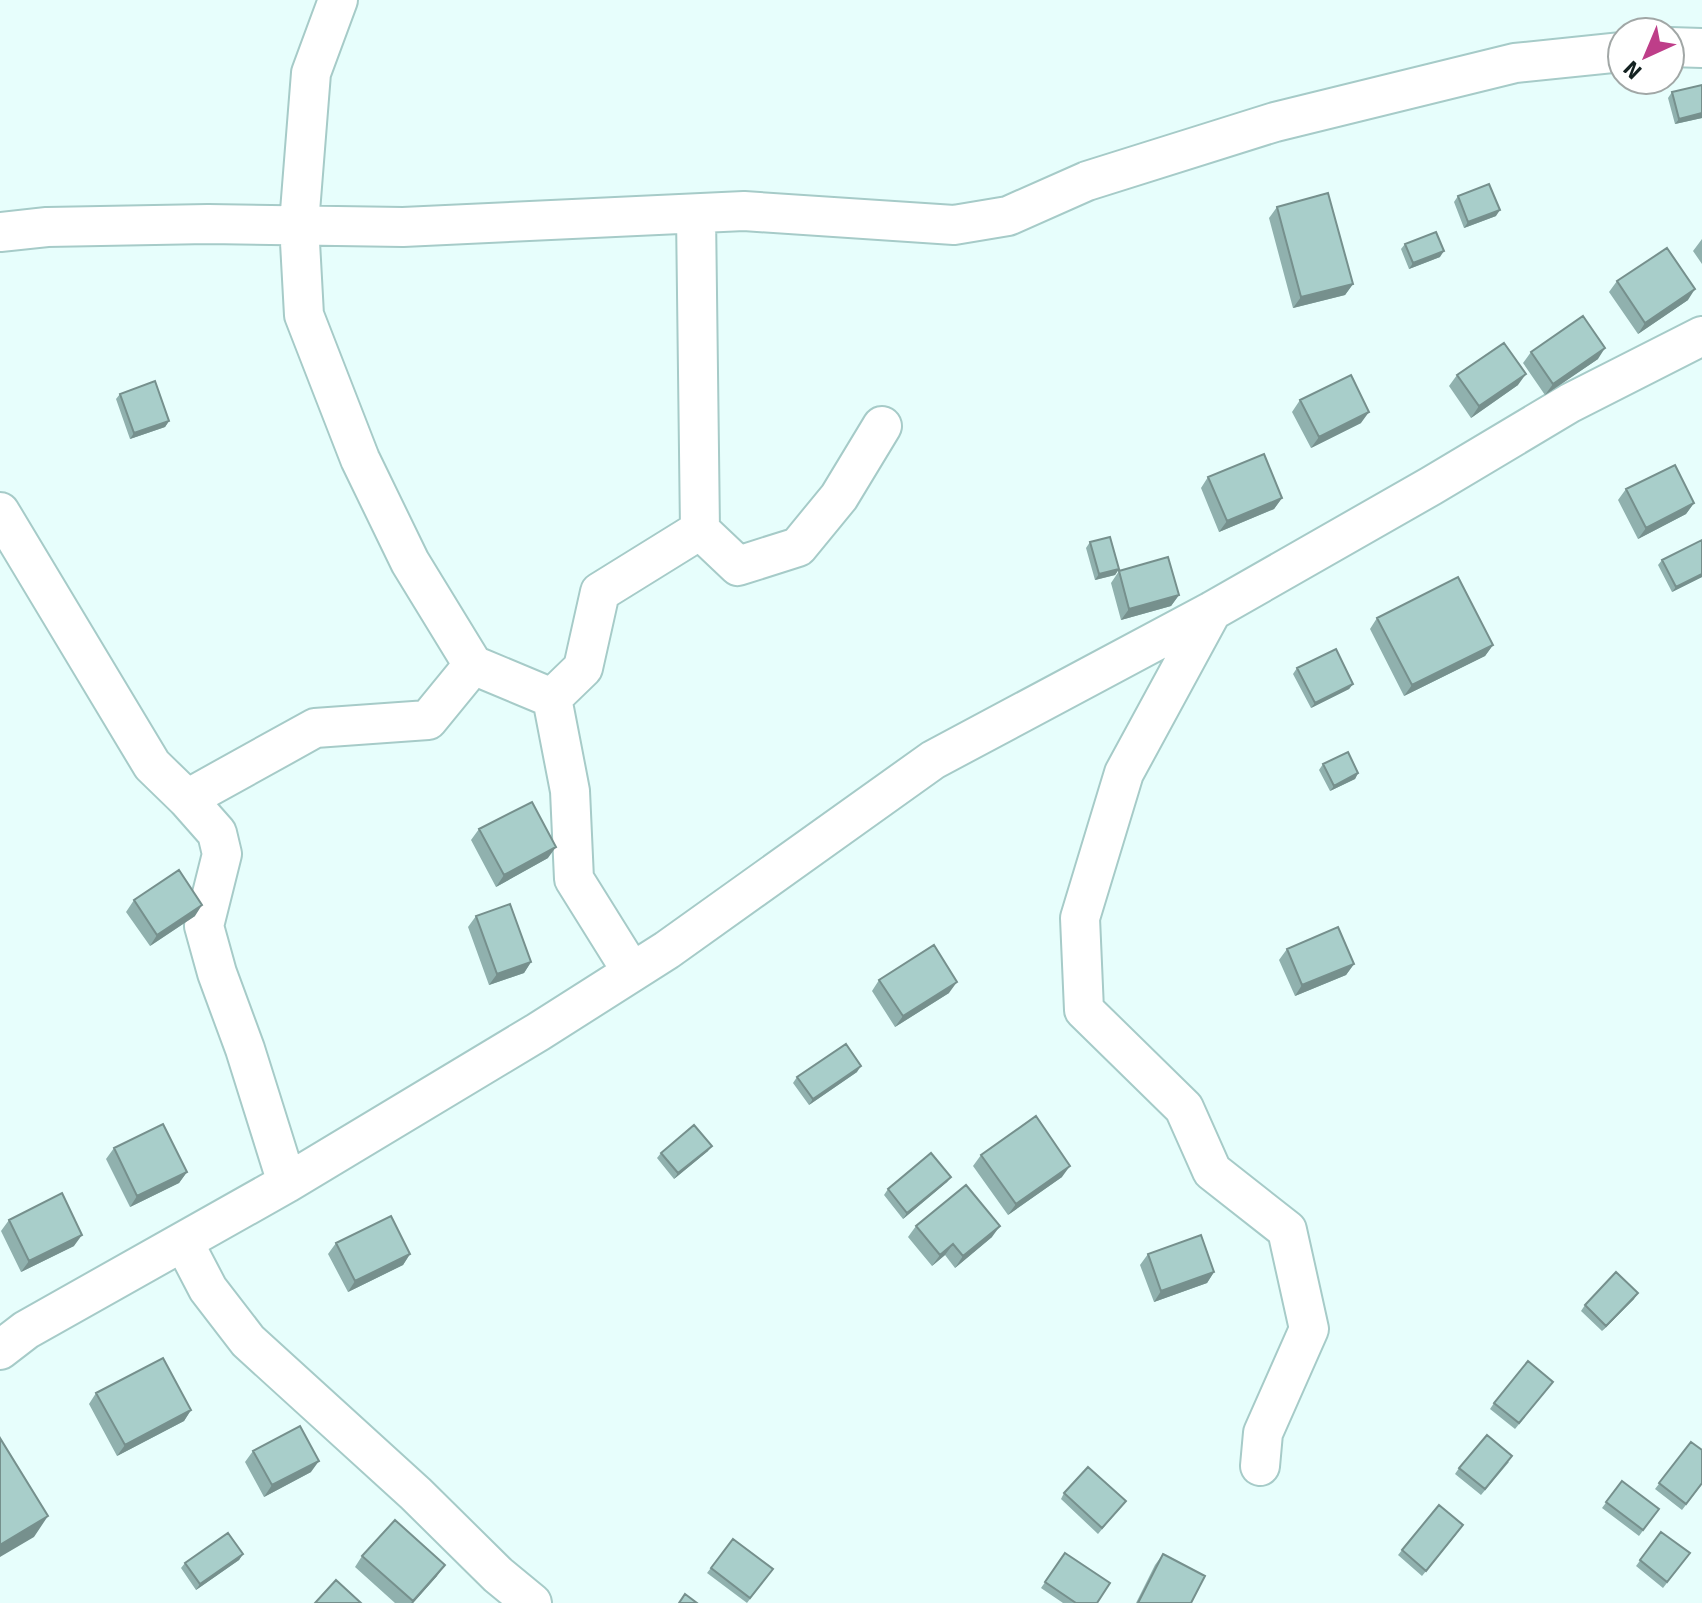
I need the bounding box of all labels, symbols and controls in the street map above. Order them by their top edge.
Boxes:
north arrow [1606,16,1686,96]
text: N [1618,55,1647,85]

